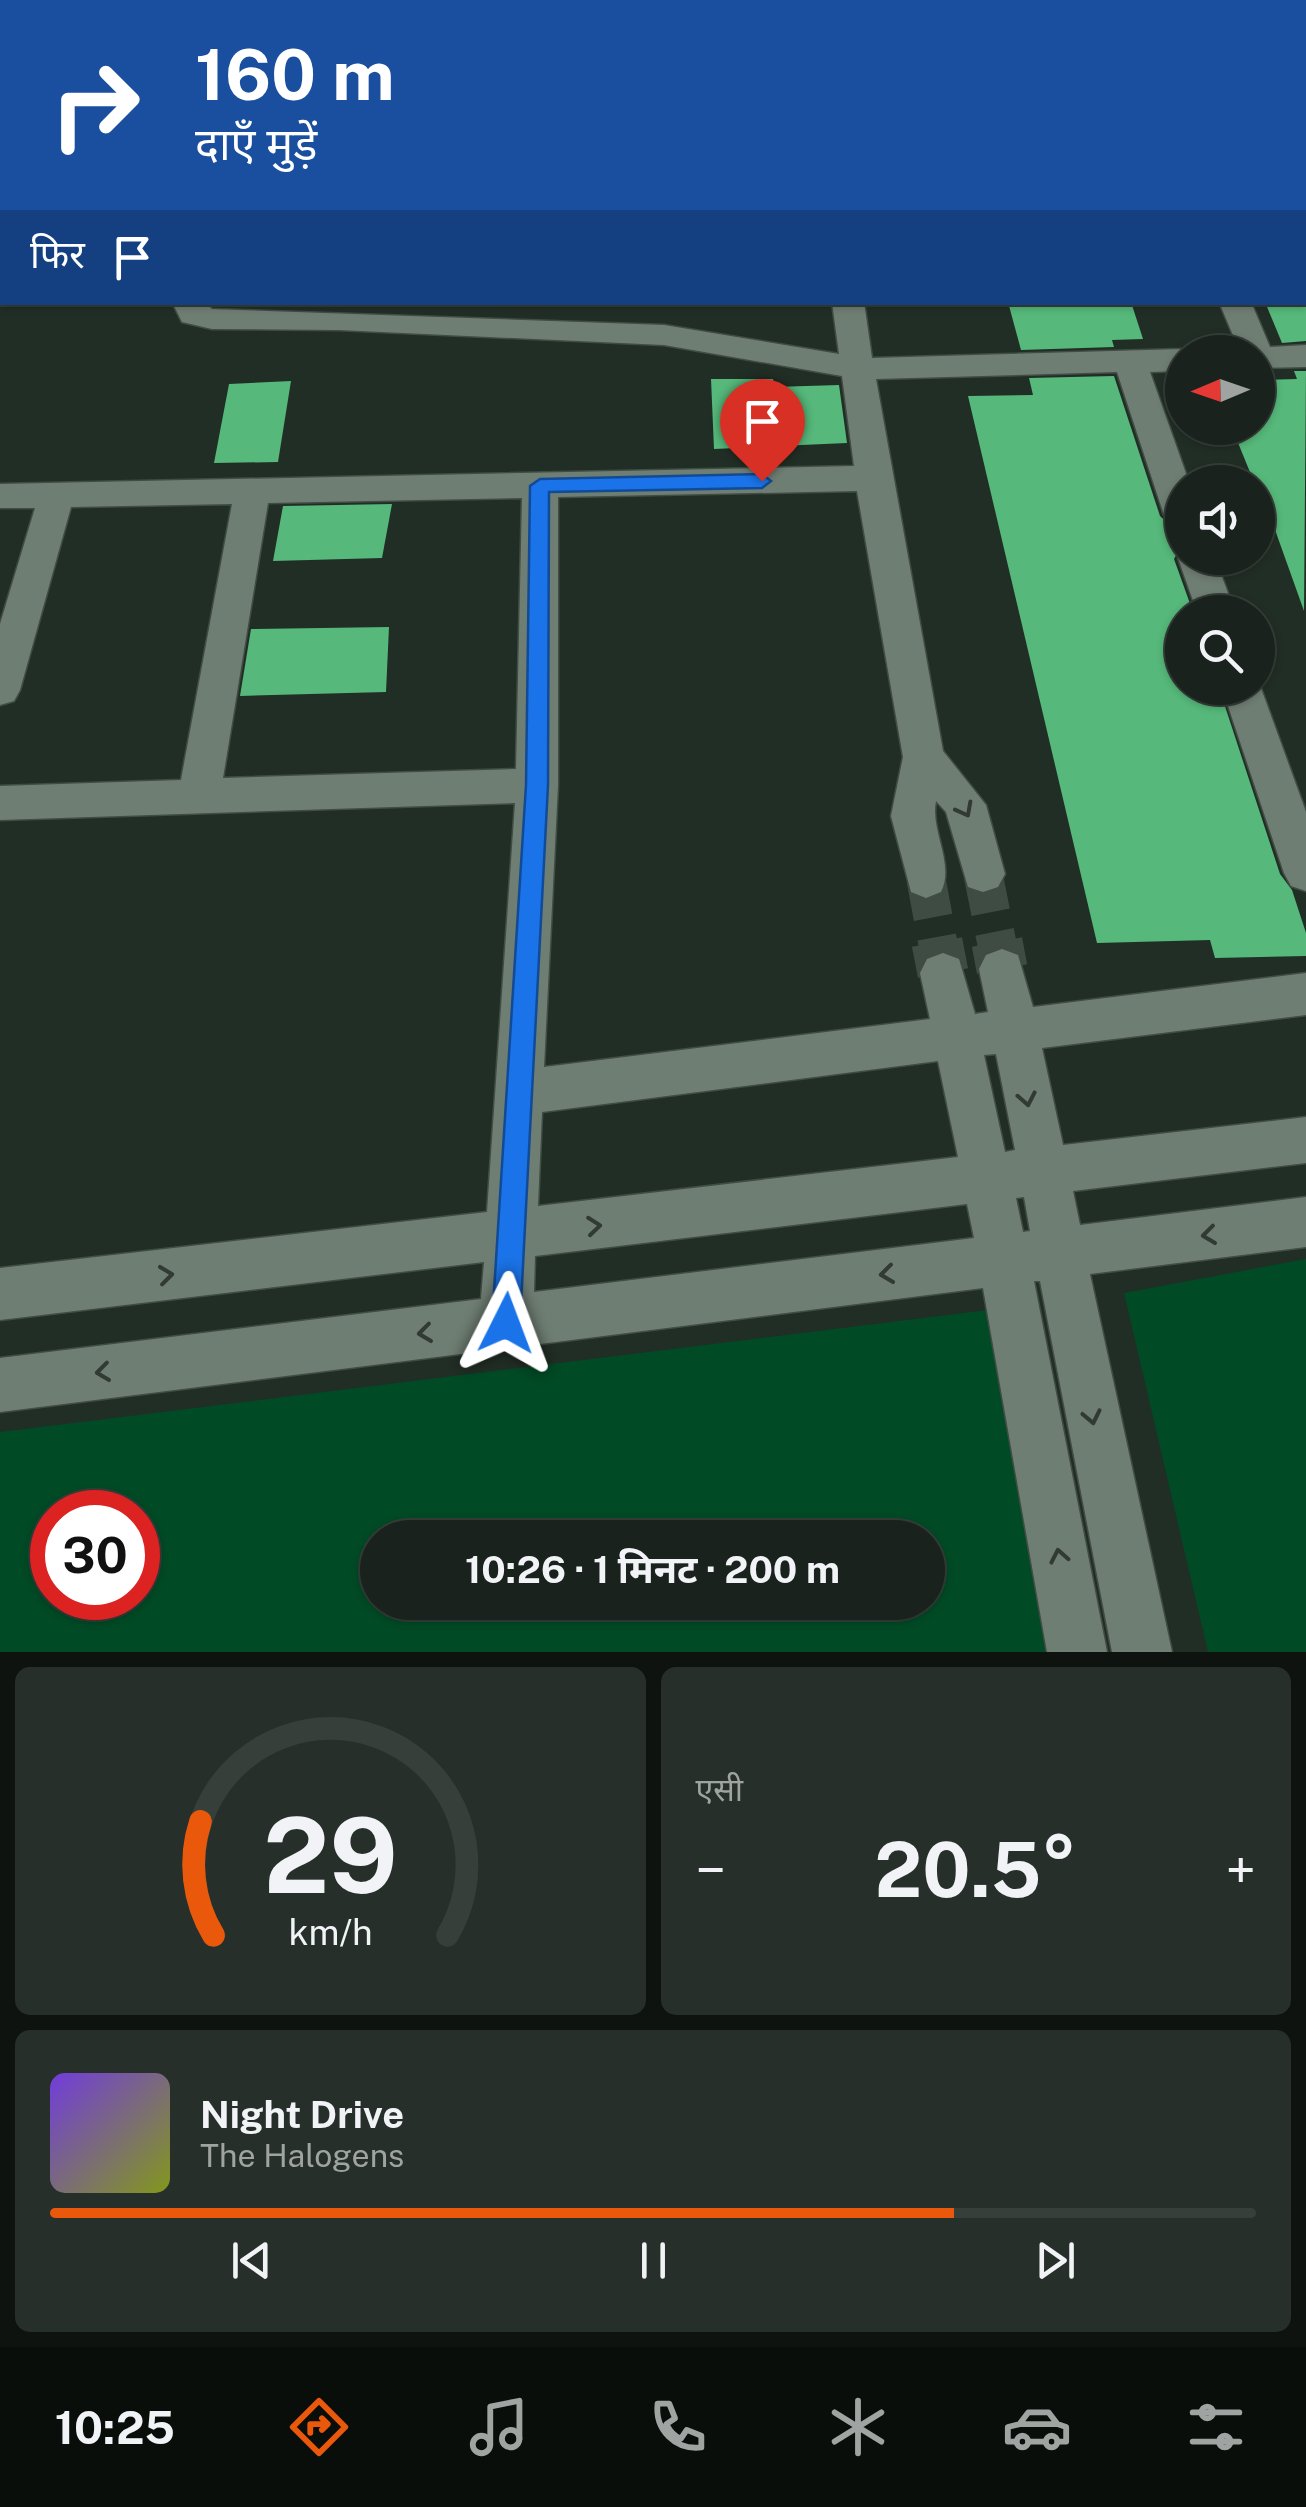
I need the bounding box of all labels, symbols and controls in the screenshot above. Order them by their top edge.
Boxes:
text: 160 m [195,33,395,116]
icon: right [30,40,160,170]
text: दाएँ मुड़ें [195,117,317,170]
icon: arrive [105,230,160,285]
text: फिर [30,232,85,277]
north arrow [1165,335,1275,445]
map controls [1165,335,1275,705]
pin [720,379,805,482]
icon: arrive [735,394,790,449]
button: sound [1165,465,1275,575]
button: search [1165,595,1275,705]
one-way arrow [953,799,972,817]
one-way arrow [1016,1090,1037,1107]
one-way arrow [586,1216,602,1237]
one-way arrow [1201,1223,1218,1244]
one-way arrow [878,1263,895,1284]
one-way arrow [159,1265,175,1286]
position arrow [454,1271,558,1375]
one-way arrow [417,1322,433,1343]
one-way arrow [94,1361,111,1382]
one-way arrow [1081,1408,1102,1425]
speed limit sign: 30 [30,1490,160,1620]
text: 10:26 · 1 मिनट · 200 m [465,1547,840,1592]
one-way arrow [1050,1548,1071,1565]
text: एसी [696,1771,743,1808]
text: 29 [263,1794,398,1916]
text: 20.5° [875,1826,1077,1914]
text: − [696,1838,726,1902]
text: + [1225,1838,1256,1902]
text: km/h [288,1911,372,1953]
text: Night Drive [200,2092,404,2137]
text: The Halogens [200,2137,404,2174]
icon: previous [224,2233,279,2288]
icon: pause [626,2233,681,2288]
icon: next [1028,2233,1083,2288]
icon: directions [284,2392,354,2462]
icon: music [464,2392,534,2462]
icon: phone [643,2392,713,2462]
icon: climate [823,2392,893,2462]
icon: car [1002,2392,1072,2462]
icon: filters [1181,2392,1251,2462]
text: 10:25 [55,2401,175,2454]

